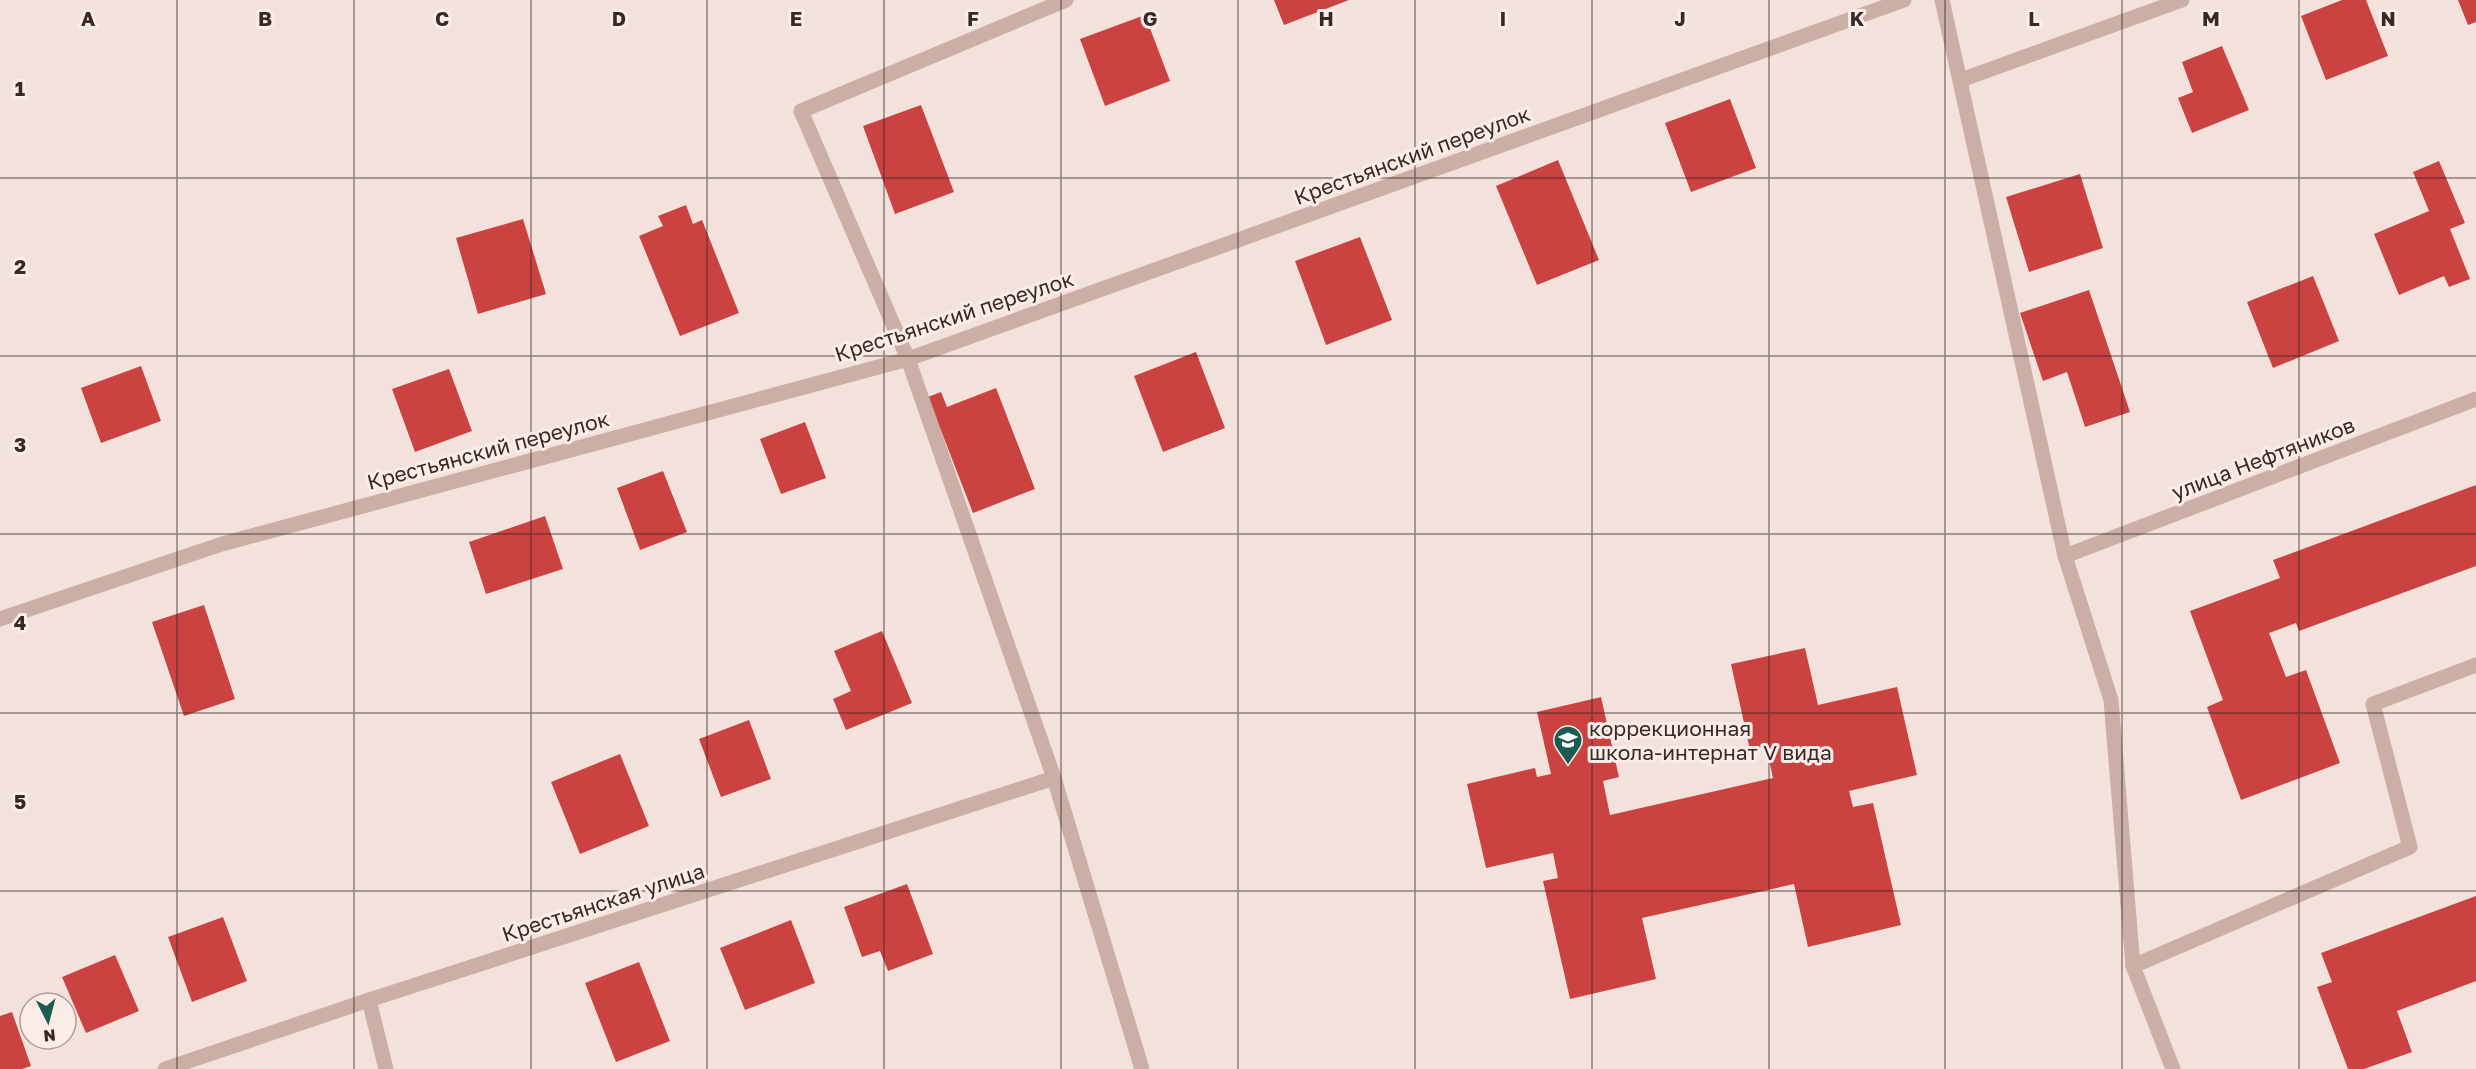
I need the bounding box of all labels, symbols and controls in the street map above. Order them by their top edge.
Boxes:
text: A [81,6,95,30]
text: B [258,6,272,30]
text: C [435,6,449,30]
text: D [612,6,626,30]
text: E [790,6,802,30]
text: F [967,6,979,30]
text: G [1143,6,1157,30]
text: H [1318,6,1334,30]
text: I [1500,6,1506,30]
text: J [1674,6,1686,30]
text: K [1850,6,1865,30]
text: L [2028,6,2040,30]
text: M [2202,6,2220,30]
text: N [2380,6,2396,30]
text: 1 [15,76,25,100]
street label: Крестьянский переулок [1290,100,1534,210]
text: 2 [14,254,26,278]
street label: Крестьянский переулок [831,265,1077,367]
street label: Крестьянский переулок [364,405,612,495]
street label: улица Нефтяников [2168,411,2358,505]
text: 3 [14,432,26,456]
text: 4 [14,610,26,634]
place label: коррекционная школа-интернат V вида [1589,715,1832,765]
school or university icon: коррекционная школа-интернат V вида [1552,724,1584,766]
text: 5 [14,789,26,813]
street label: Крестьянская улица [499,857,707,947]
north arrow [18,991,78,1051]
text: N [42,1025,57,1046]

